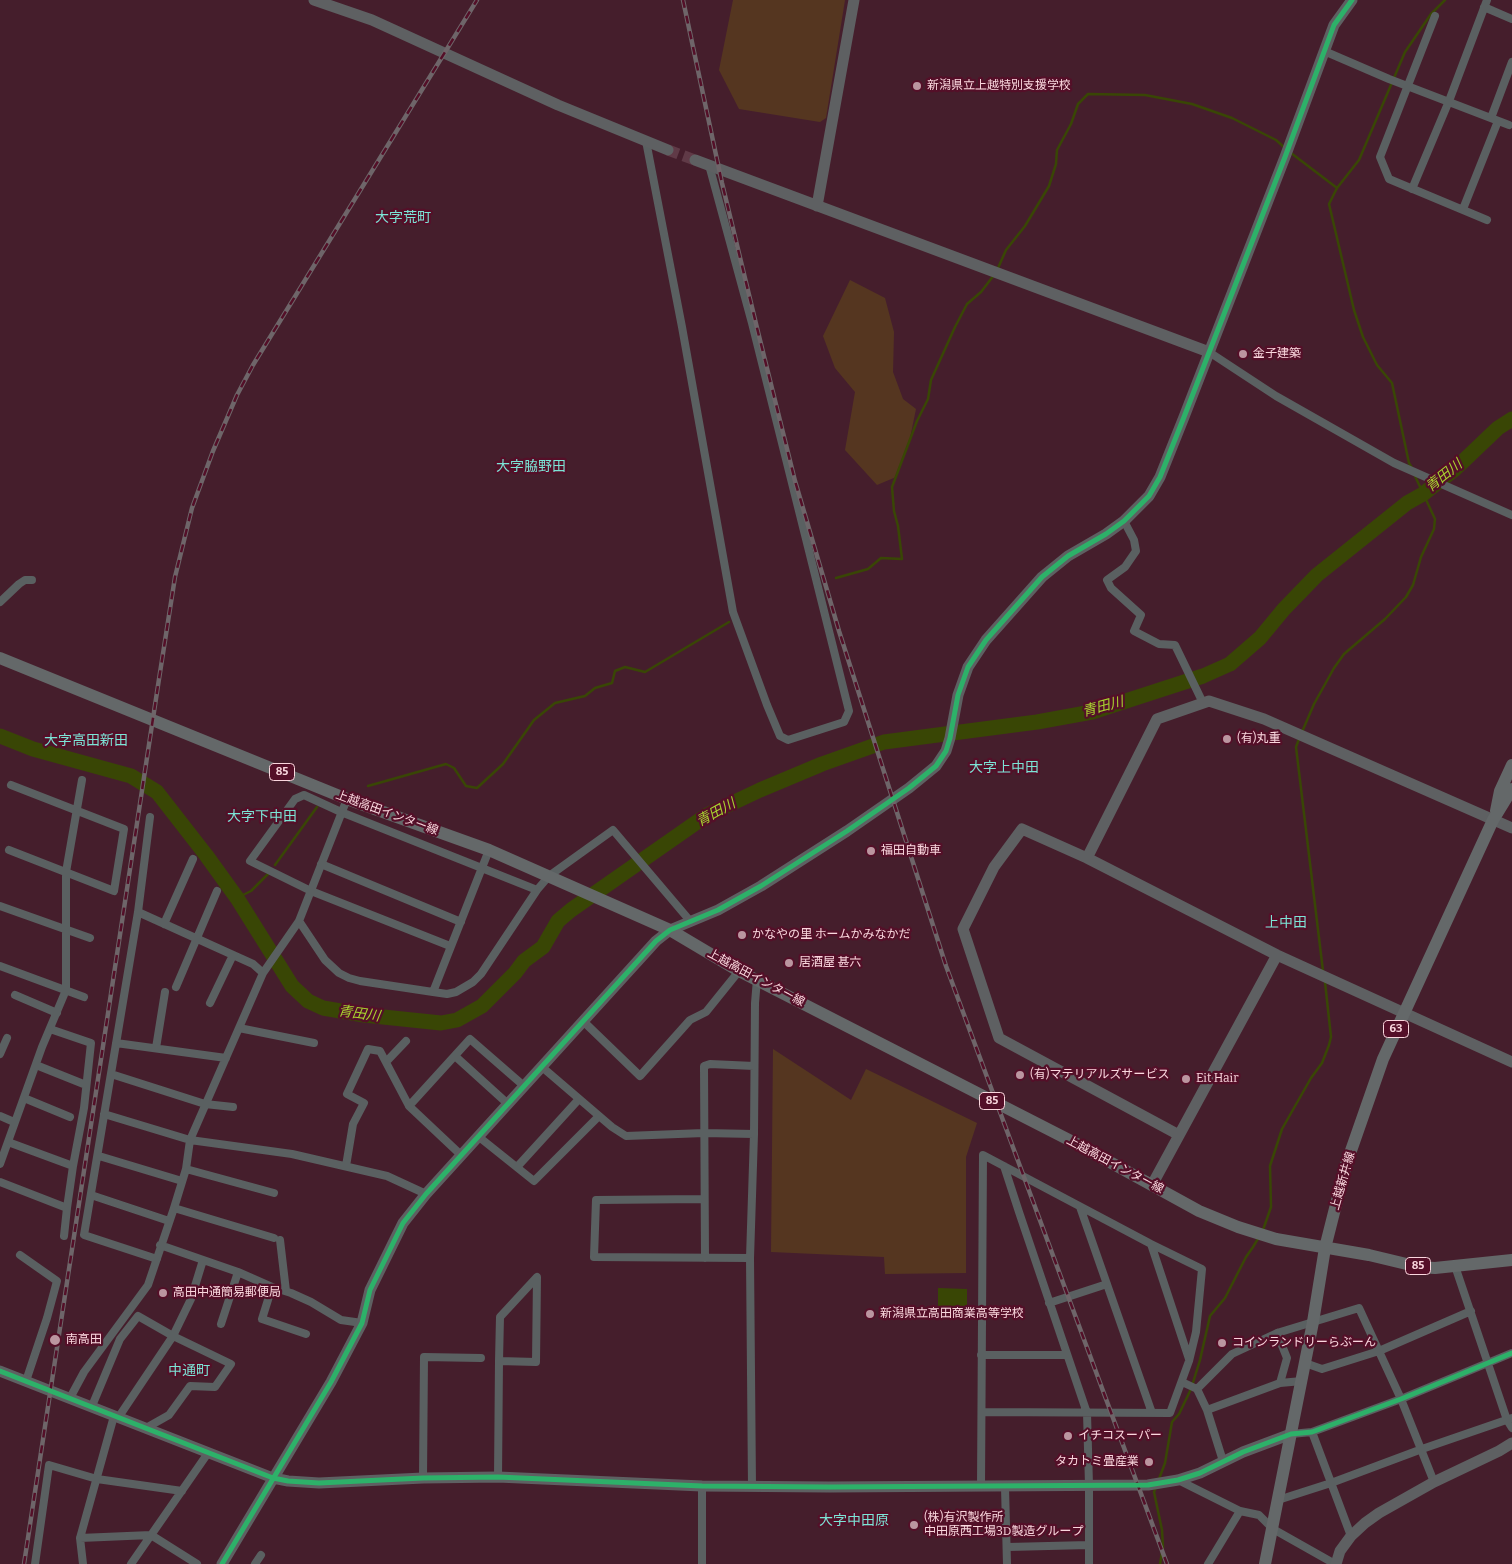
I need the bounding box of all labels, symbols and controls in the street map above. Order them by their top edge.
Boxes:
place label: 新潟県立上越特別支援学校 [927,79,1071,93]
marker: 新潟県立上越特別支援学校 [911,80,923,92]
district label: 大字荒町 [375,210,431,226]
place label: 金子建築 [1253,347,1301,361]
marker: 金子建築 [1237,348,1249,360]
water label: 青田川 [1422,456,1466,496]
district label: 大字脇野田 [496,459,566,475]
water label: 青田川 [1081,693,1125,721]
place label: (有)丸重 [1237,732,1280,746]
district label: 大字高田新田 [44,733,128,749]
marker: (有)丸重 [1221,733,1233,745]
district label: 大字上中田 [969,760,1039,776]
road number: 85 [270,764,294,780]
street label: 上越高田インター線 [334,788,440,838]
water label: 青田川 [694,795,738,831]
district label: 大字下中田 [227,809,297,825]
place label: 福田自動車 [881,844,941,858]
marker: 福田自動車 [865,845,877,857]
district label: 上中田 [1265,915,1307,931]
place label: かなやの里 ホームかみなかだ [752,928,910,942]
marker: かなやの里 ホームかみなかだ [736,929,748,941]
street label: 上越高田インター線 [705,946,807,1010]
place label: 居酒屋 甚六 [799,956,861,970]
marker: 居酒屋 甚六 [783,957,795,969]
water label: 青田川 [337,1003,381,1025]
road number: 63 [1384,1021,1408,1038]
place label: (有)マテリアルズサービス [1030,1068,1169,1082]
marker: (有)マテリアルズサービス [1014,1069,1026,1081]
place label: Eit Hair [1196,1072,1238,1086]
marker: Eit Hair [1180,1073,1192,1085]
road number: 85 [980,1092,1004,1110]
street label: 上越高田インター線 [1064,1133,1166,1197]
street label: 上越新井線 [1328,1150,1358,1212]
road number: 85 [1406,1258,1430,1274]
place label: 高田中通簡易郵便局 [173,1286,281,1300]
marker: 高田中通簡易郵便局 [157,1287,169,1299]
place label: 新潟県立高田商業高等学校 [880,1307,1024,1321]
marker: 新潟県立高田商業高等学校 [864,1308,876,1320]
marker: 南高田 [48,1333,62,1347]
place label: 南高田 [66,1333,102,1347]
place label: コインランドリーらぶーん [1232,1336,1376,1350]
marker: コインランドリーらぶーん [1216,1337,1228,1349]
district label: 中通町 [168,1363,210,1379]
place label: イチコスーパー [1078,1429,1162,1443]
marker: イチコスーパー [1062,1430,1074,1442]
place label: タカトミ畳産業 [1055,1455,1139,1469]
marker: タカトミ畳産業 [1143,1456,1155,1468]
place label: (株)有沢製作所 中田原西工場3D製造グループ [924,1511,1083,1539]
district label: 大字中田原 [819,1513,889,1529]
marker: (株)有沢製作所 中田原西工場3D製造グループ [908,1519,920,1531]

